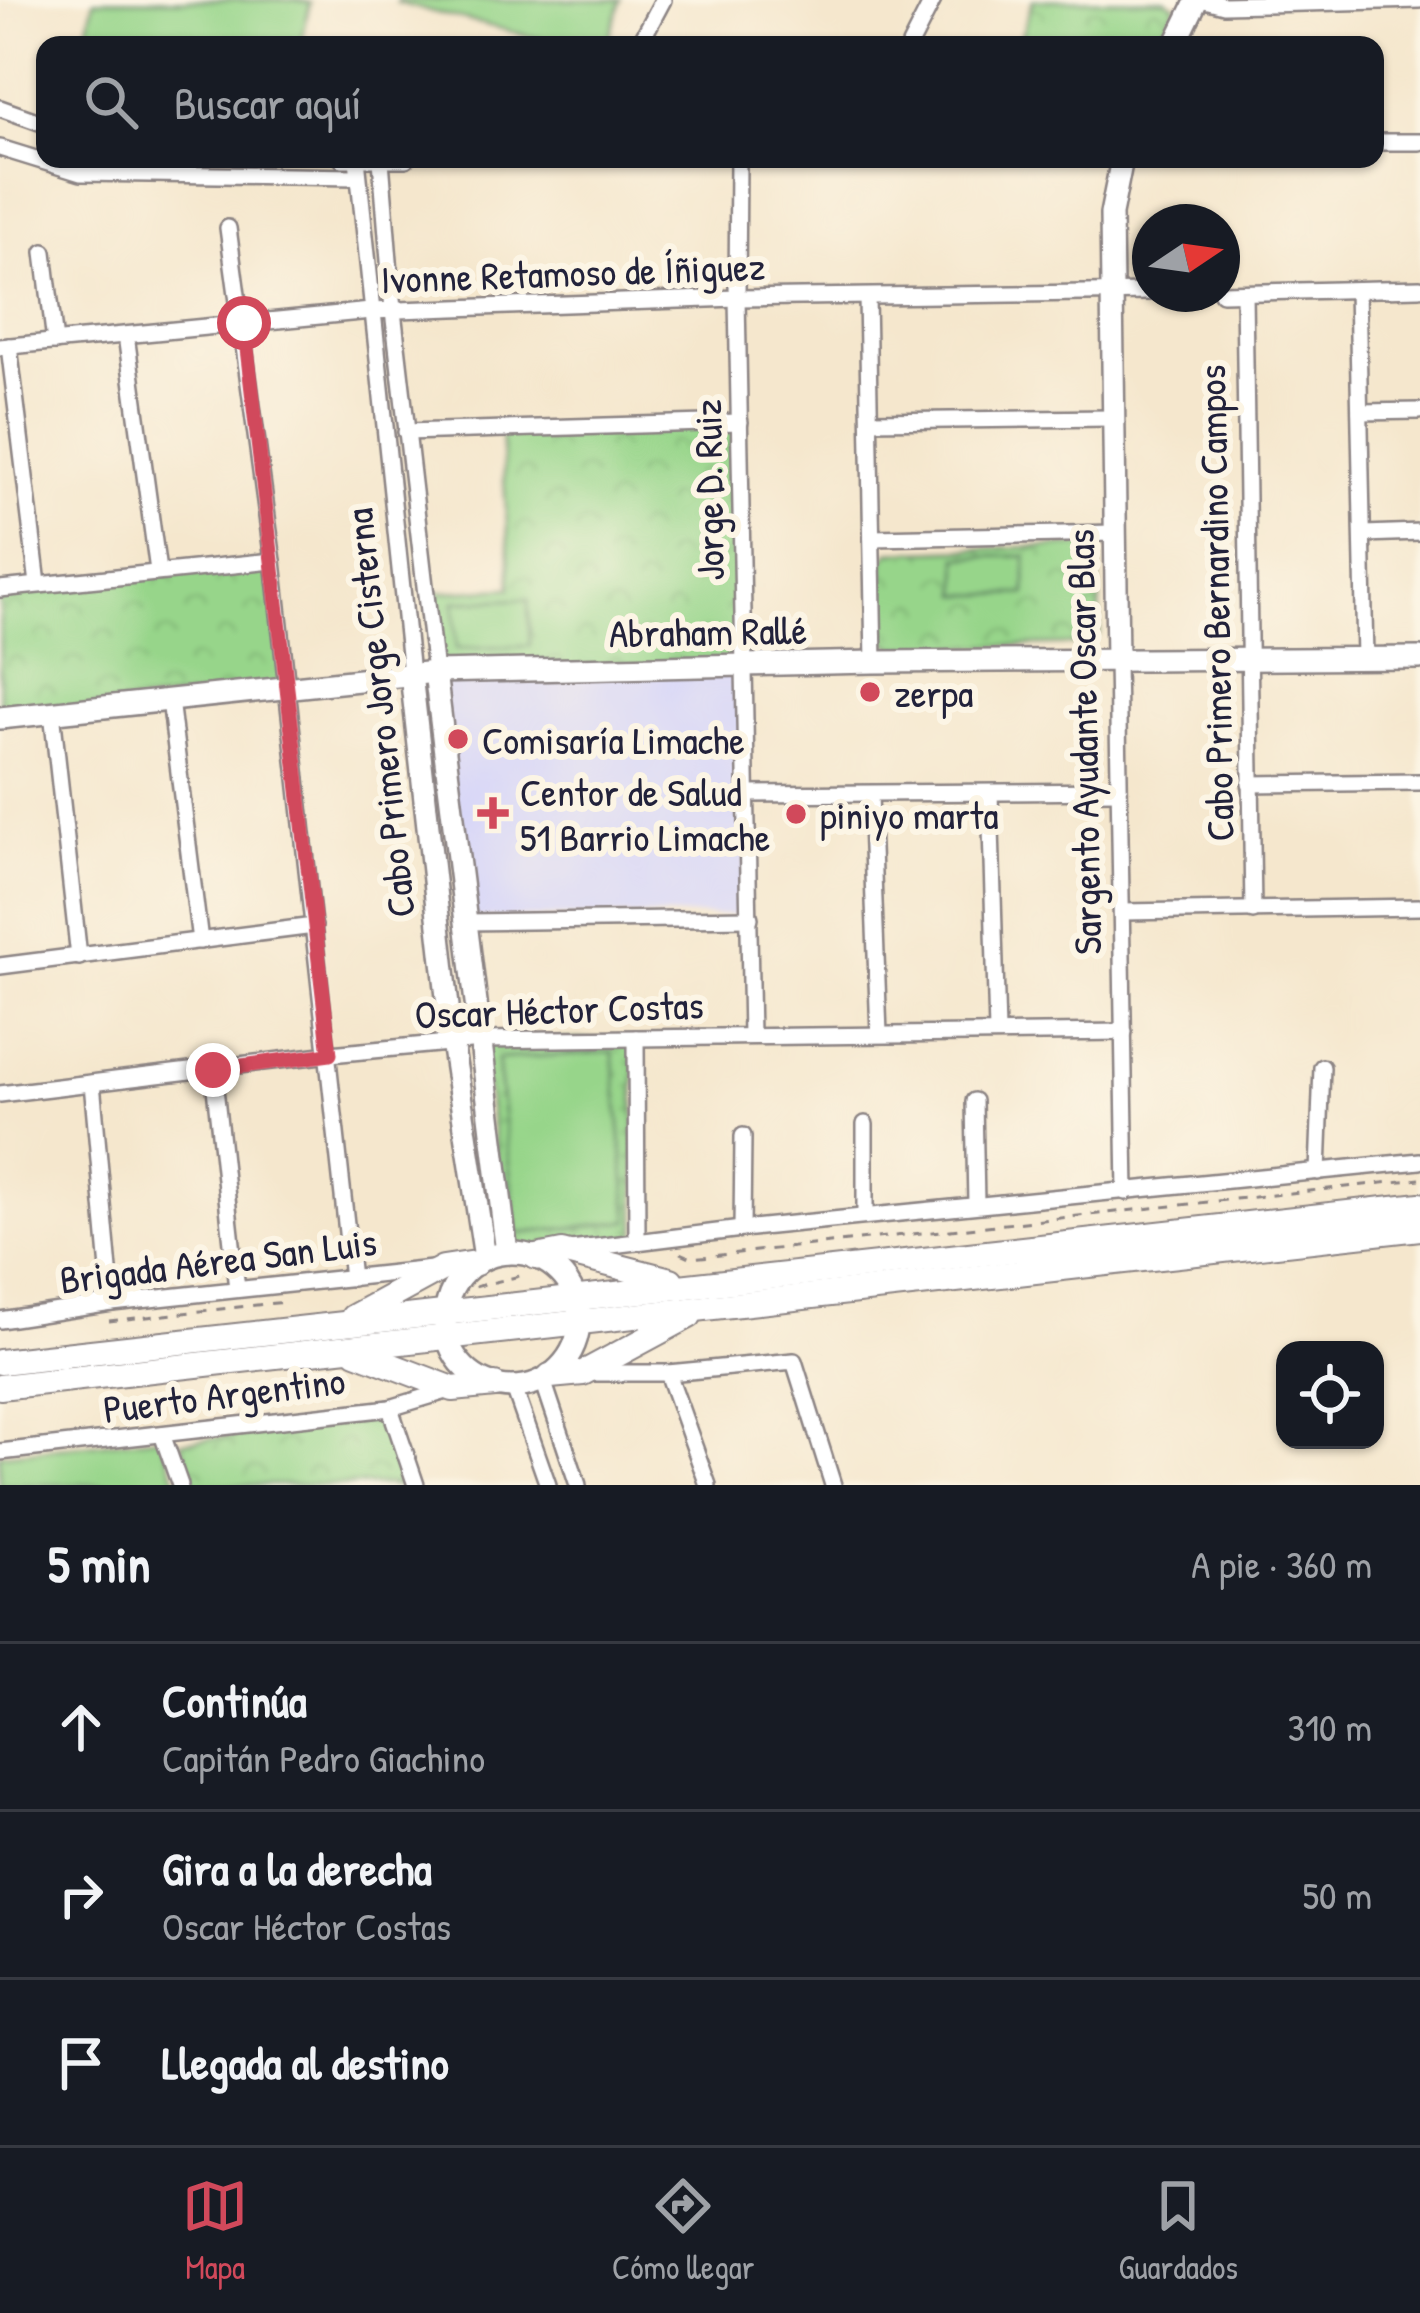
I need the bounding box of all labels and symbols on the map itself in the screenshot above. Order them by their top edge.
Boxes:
north arrow [1132,204,1240,312]
street label: Ivonne Retamoso de Íñiguez [380,239,766,305]
route start [217,296,271,350]
street label: Cabo Primero Bernardino Campos [1184,364,1246,842]
street label: Jorge D. Ruiz [680,399,736,581]
street label: Cabo Primero Jorge Cisterna [331,506,427,920]
street label: Sargento Ayudante Oscar Blas [1053,529,1113,955]
street label: Abraham Rallé [609,603,807,659]
place label: zerpa [894,666,973,719]
marker: zerpa [857,679,883,705]
place label: Comisaría Limache [482,713,745,766]
marker: Comisaría Limache [445,726,471,752]
place label: Centor de Salud 51 Barrio Limache [520,765,770,863]
place label: piniyo marta [820,788,999,841]
marker: Centor de Salud 51 Barrio Limache [477,797,509,829]
marker: piniyo marta [783,801,809,827]
street label: Oscar Héctor Costas [414,977,704,1041]
route end [186,1043,240,1097]
street label: Brigada Aérea San Luis [57,1214,379,1306]
street label: Puerto Argentino [100,1353,348,1435]

